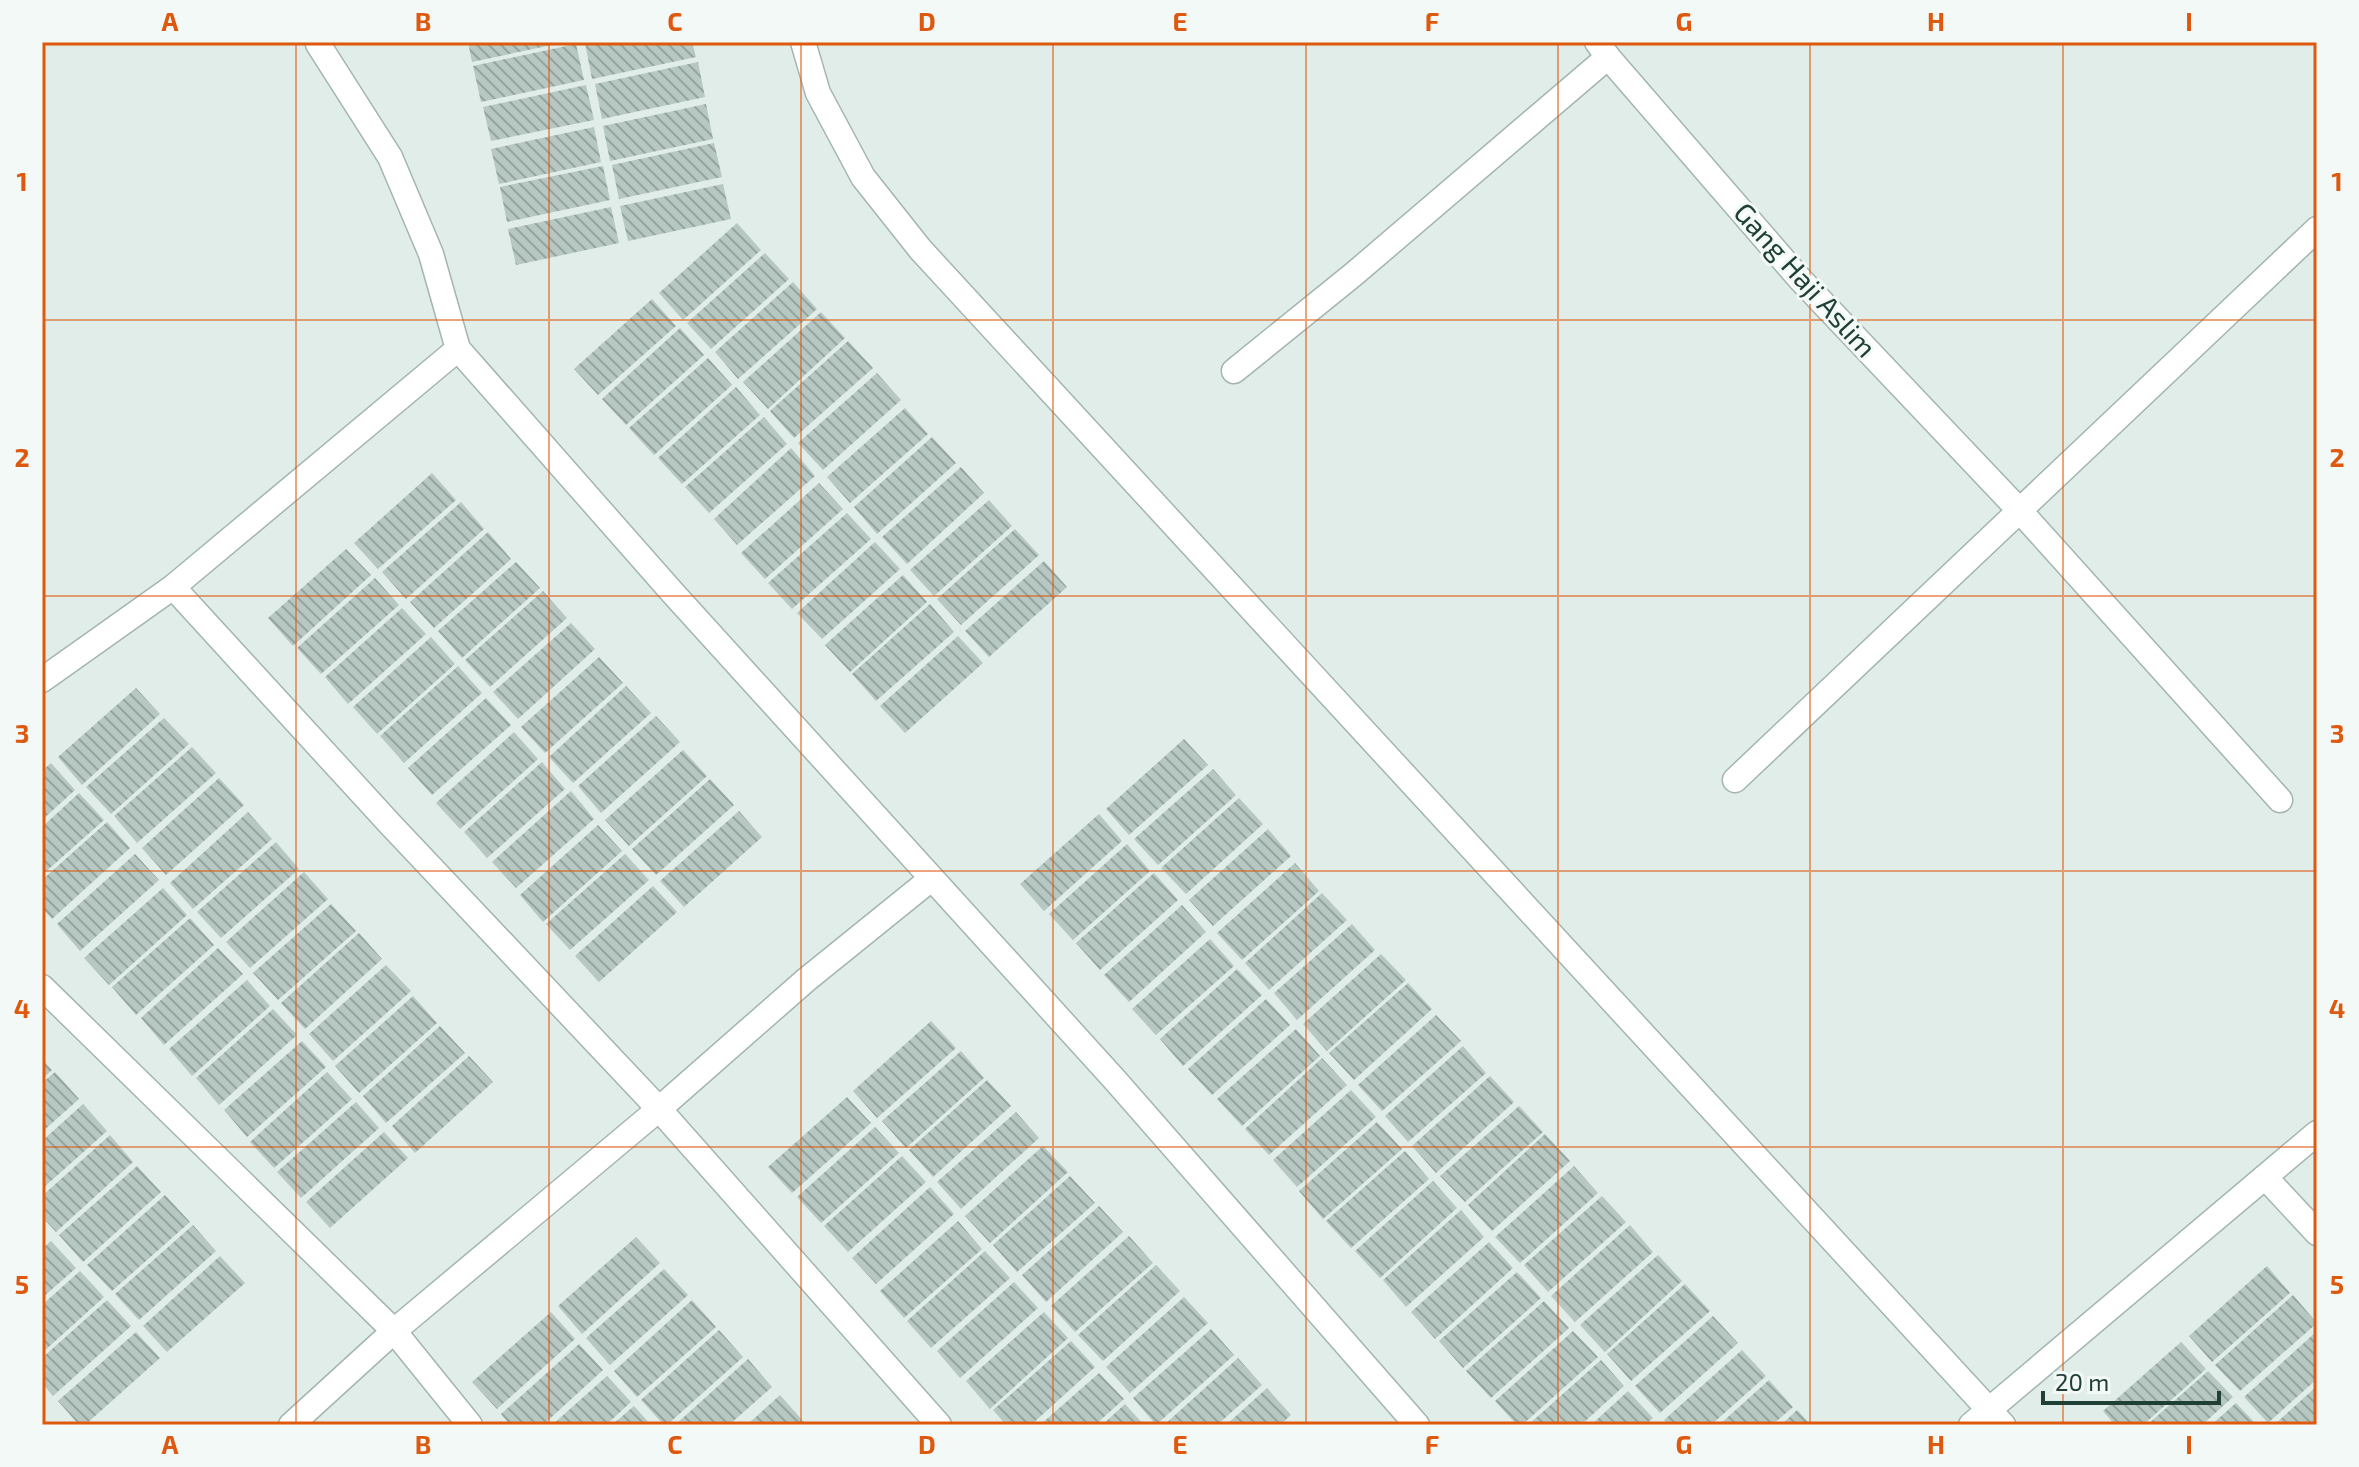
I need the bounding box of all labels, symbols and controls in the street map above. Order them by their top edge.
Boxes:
text: A [162,5,179,36]
text: B [415,5,431,36]
text: C [667,5,683,36]
text: D [918,5,936,36]
text: E [1172,5,1188,36]
text: F [1425,5,1439,36]
text: G [1676,5,1692,36]
text: H [1927,5,1945,36]
text: I [2185,5,2193,36]
text: 1 [16,165,28,196]
text: 1 [2331,165,2343,196]
street label: Gang Haji Aslim [1727,195,1884,364]
text: 2 [14,441,30,472]
text: 2 [2329,441,2345,472]
text: 3 [15,717,29,748]
text: 3 [2330,717,2344,748]
text: 4 [14,992,30,1023]
text: 4 [2329,992,2345,1023]
text: 5 [15,1268,29,1299]
text: 5 [2330,1268,2344,1299]
scale bar [2043,1355,2219,1405]
text: 20 m [2055,1367,2109,1396]
text: A [162,1428,179,1459]
text: B [415,1428,431,1459]
text: C [667,1428,683,1459]
text: D [918,1428,936,1459]
text: E [1172,1428,1188,1459]
text: F [1425,1428,1439,1459]
text: G [1676,1428,1692,1459]
text: H [1927,1428,1945,1459]
text: I [2185,1428,2193,1459]

